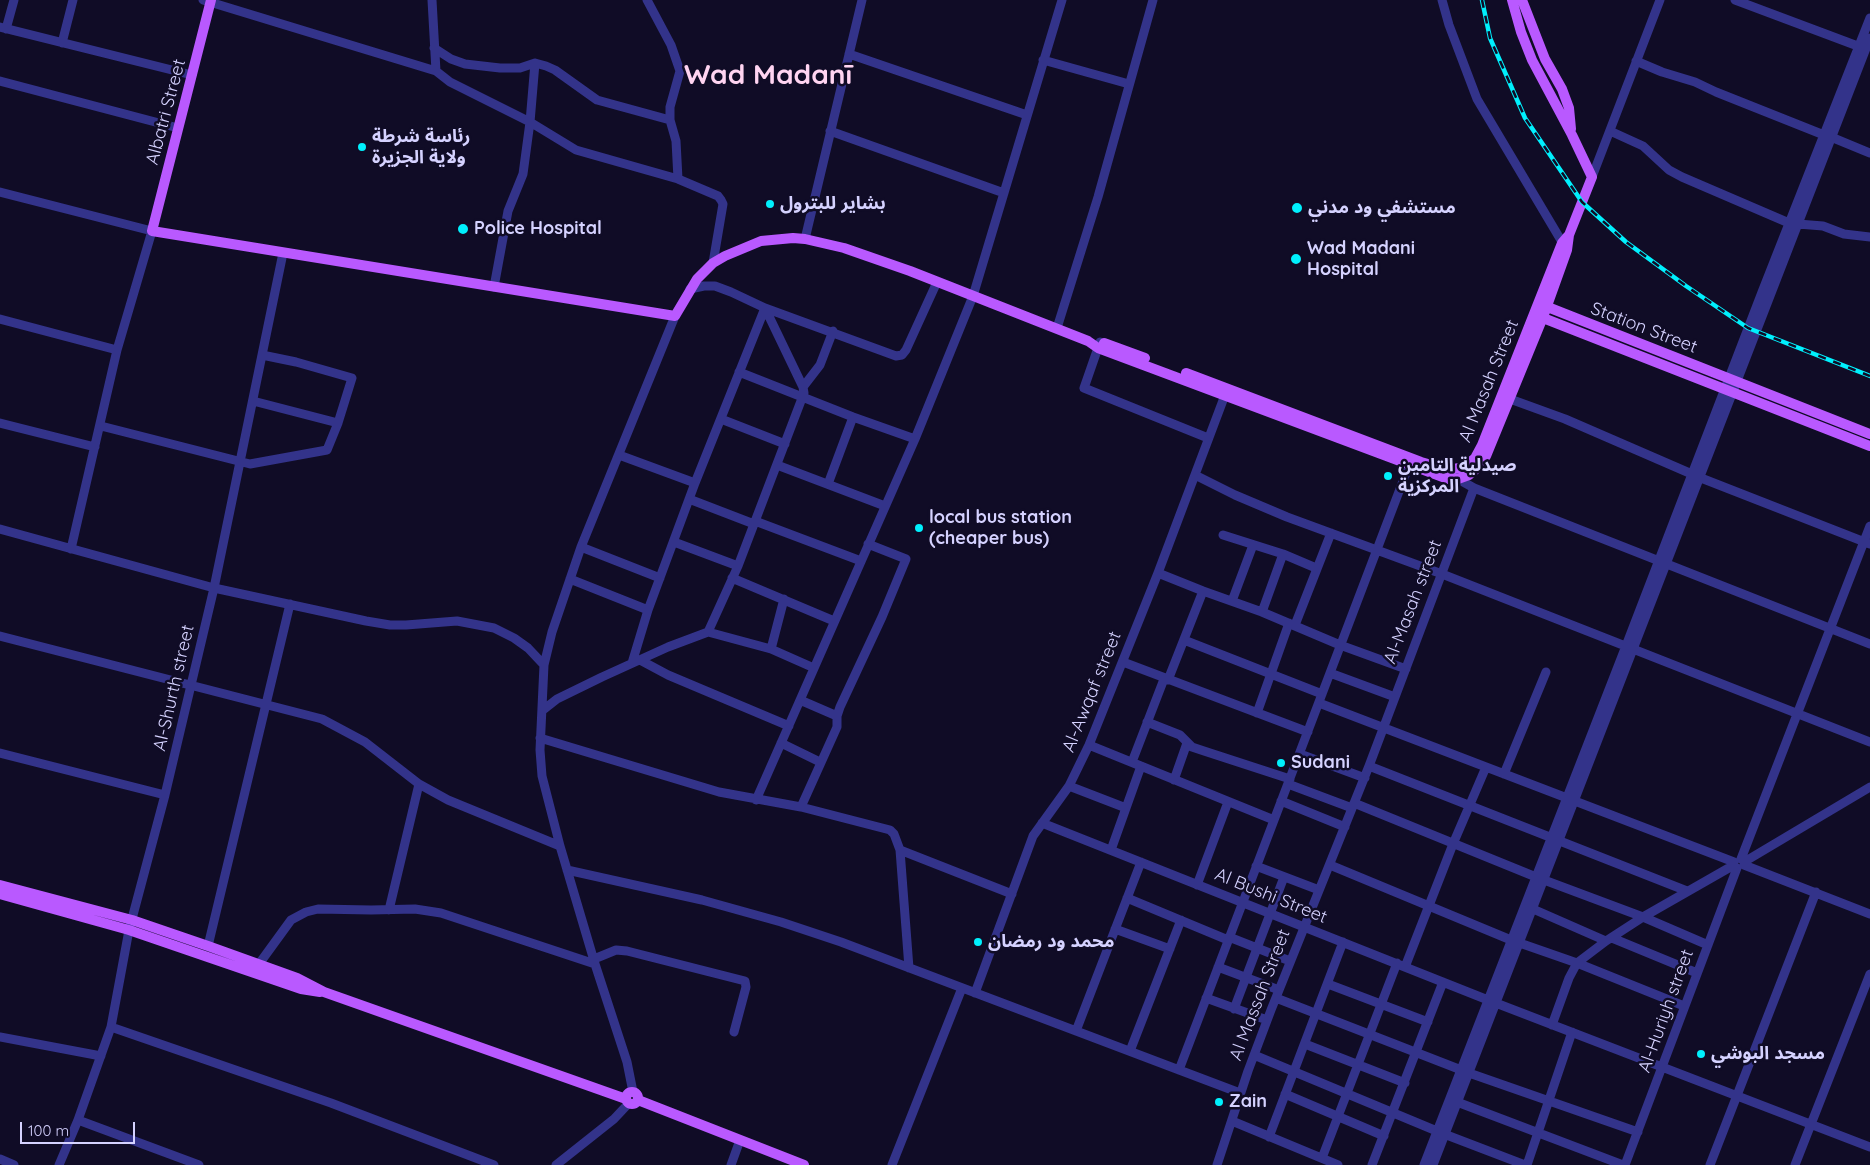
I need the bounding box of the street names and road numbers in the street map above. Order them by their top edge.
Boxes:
street label: Albatri Street [142,57,190,167]
street label: Station Street [1588,298,1700,358]
street label: Al Masah Street [1455,317,1523,445]
street label: Al-Masah street [1379,537,1447,667]
street label: Al-Shurth street [149,623,199,753]
street label: Al-Awqaf street [1058,628,1126,756]
street label: Al Bushi Street [1212,864,1330,928]
street label: Al Massah Street [1225,926,1295,1064]
street label: Al-Huriyh street [1634,946,1698,1076]

